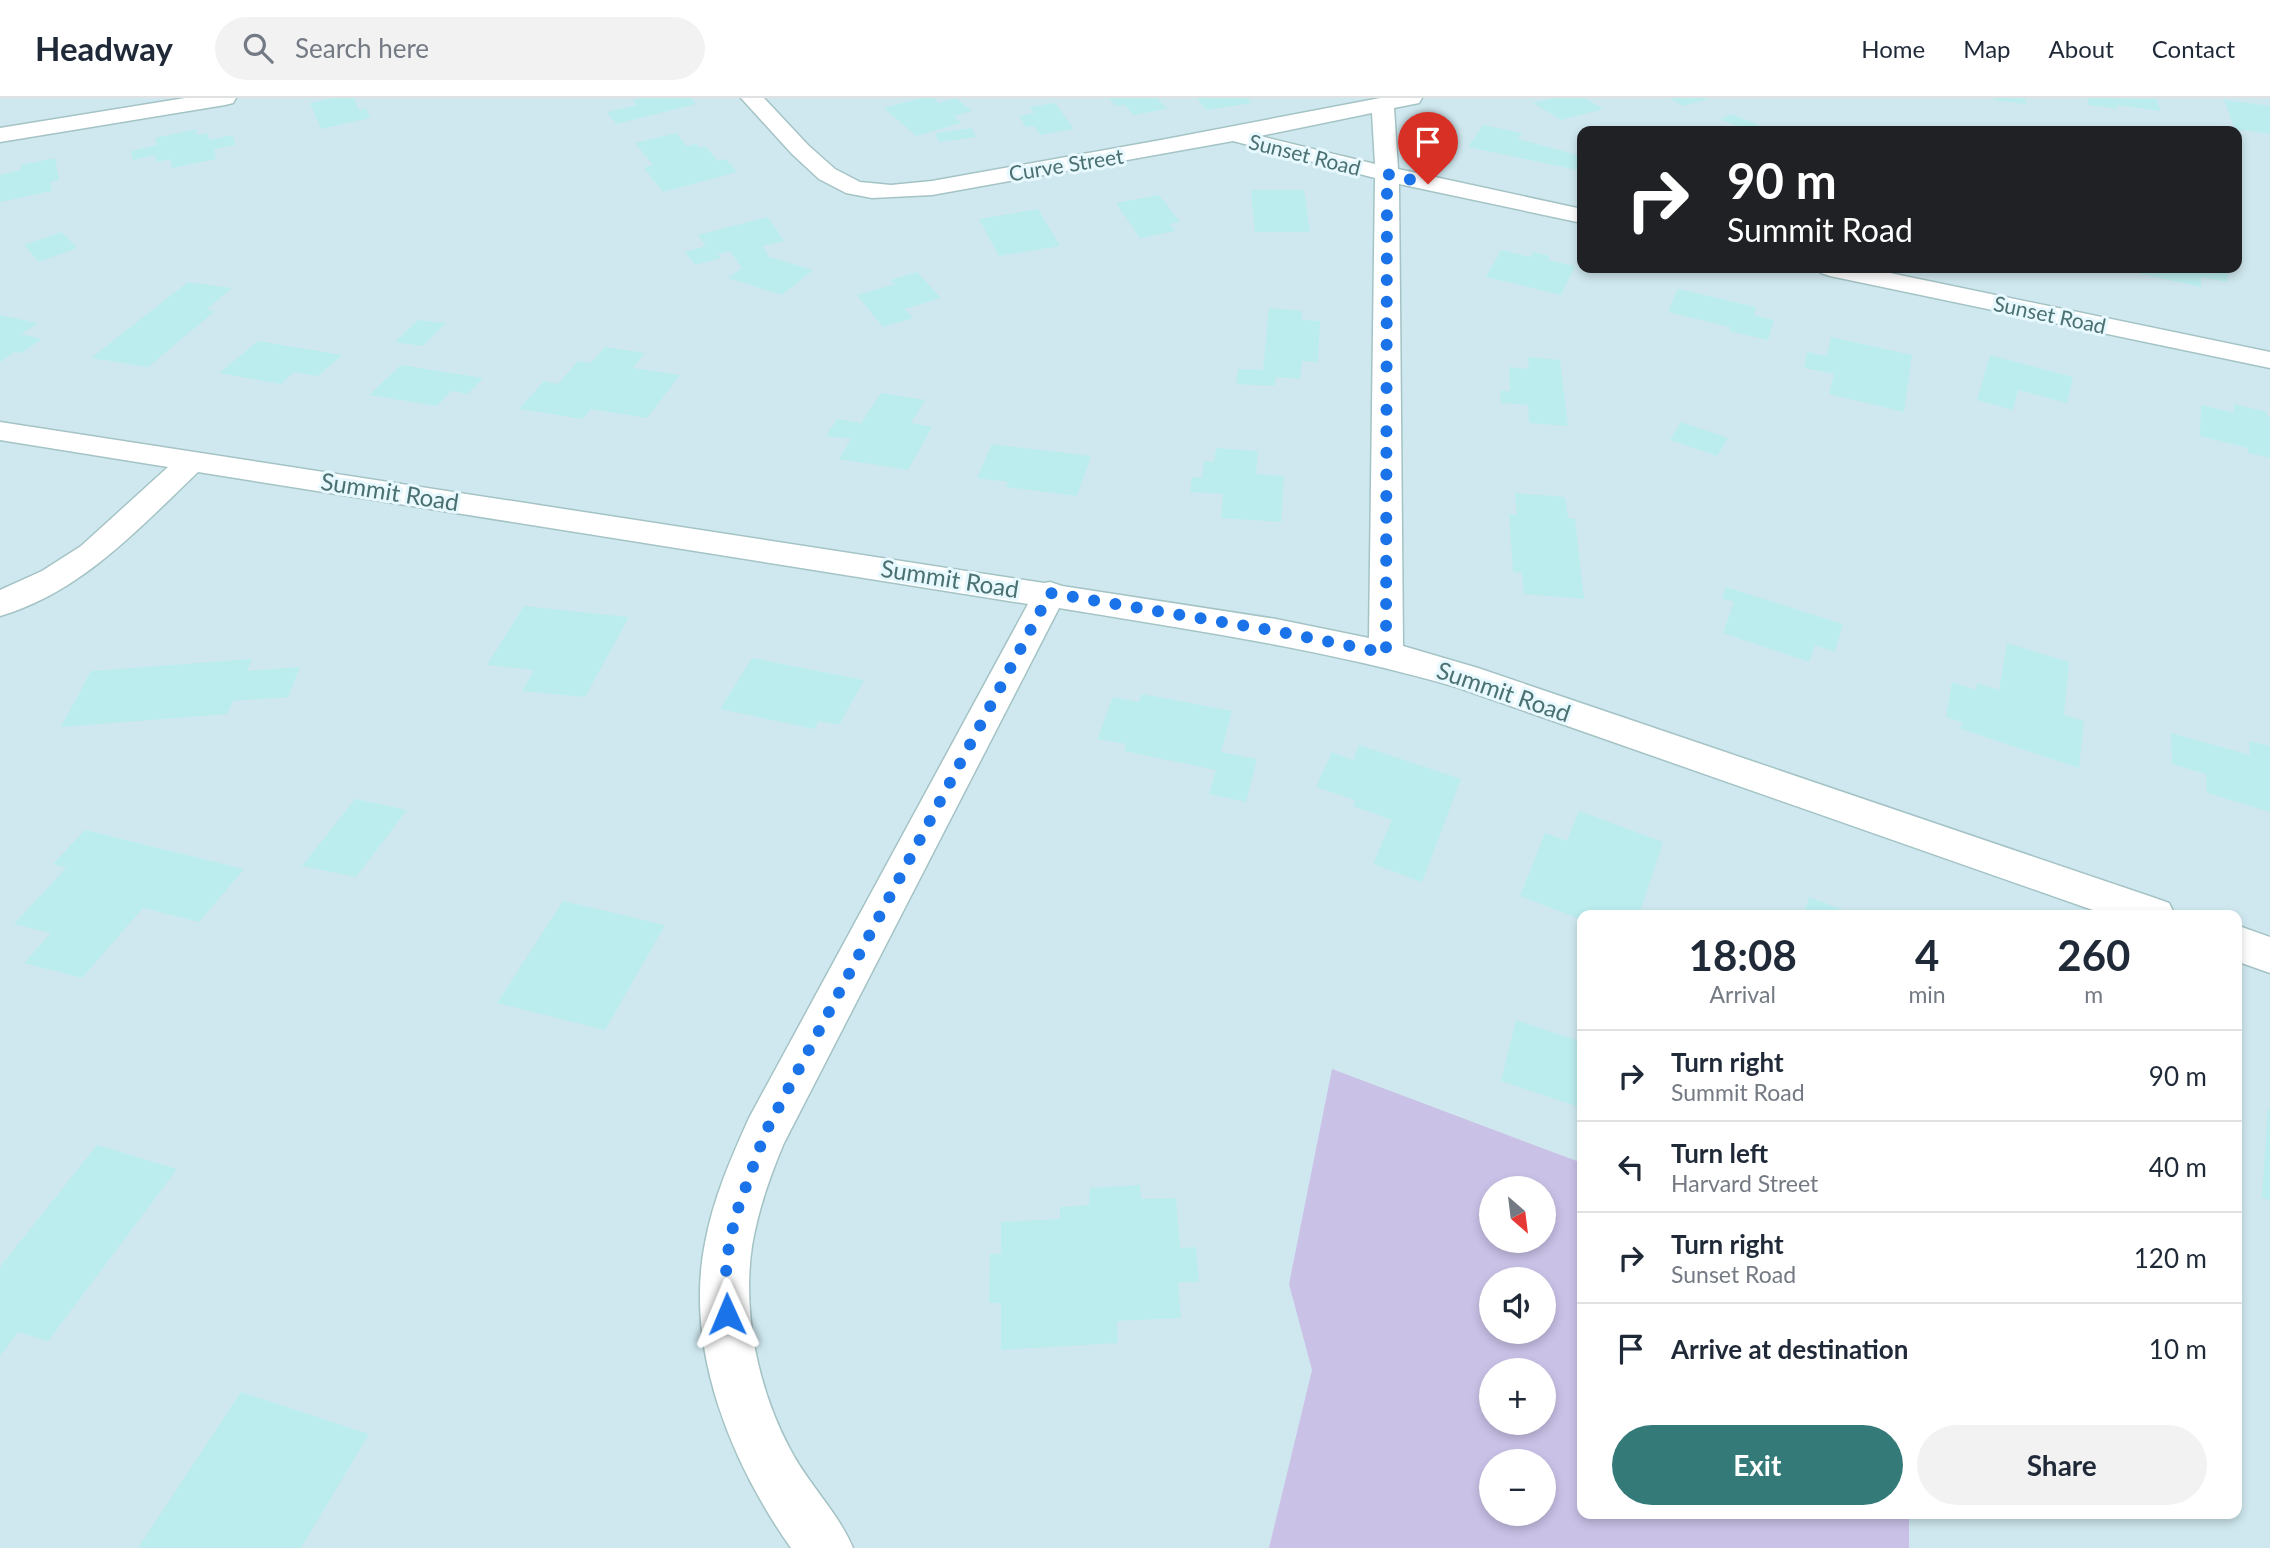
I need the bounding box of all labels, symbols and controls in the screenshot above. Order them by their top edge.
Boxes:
search box [215,17,705,80]
text: Headway [35,28,173,68]
icon: search [239,29,277,67]
text: Search here [295,32,429,64]
text: Home [1861,34,1925,63]
text: Map [1963,34,2011,63]
text: About [2049,34,2114,63]
text: Contact [2152,34,2235,63]
pin [1398,112,1458,184]
icon: arrive [1409,123,1447,161]
street label: Sunset Road [1247,128,1363,180]
street label: Curve Street [1007,143,1125,185]
text: 90 m [1727,151,1837,209]
icon: right [1612,154,1703,245]
text: Summit Road [1727,210,1913,249]
street label: Sunset Road [1992,290,2108,338]
street label: Summit Road [319,466,461,516]
street label: Summit Road [879,553,1021,603]
street label: Summit Road [1433,655,1575,727]
text: 18:08 [1689,930,1797,980]
text: 4 [1915,930,1939,980]
text: 260 [2057,930,2130,980]
text: Arrival [1710,980,1776,1008]
text: min [1908,980,1946,1008]
text: m [2084,980,2103,1008]
text: Turn right [1671,1046,1784,1078]
icon: right [1612,1057,1650,1095]
text: 90 m [2149,1060,2207,1092]
text: Summit Road [1671,1078,1805,1106]
text: Turn left [1671,1137,1768,1169]
icon: left [1612,1148,1650,1186]
text: 40 m [2149,1151,2207,1183]
text: Harvard Street [1671,1169,1818,1197]
north arrow [1479,1176,1556,1253]
map controls [1479,1176,1556,1526]
text: Turn right [1671,1228,1784,1260]
icon: right [1612,1239,1650,1277]
text: 120 m [2134,1242,2207,1274]
text: Sunset Road [1671,1260,1796,1288]
button: sound [1479,1267,1556,1344]
position arrow [690,1277,764,1351]
icon: arrive [1612,1330,1650,1368]
text: Arrive at destination [1671,1333,1908,1365]
text: 10 m [2149,1333,2207,1365]
button: + [1479,1358,1556,1435]
button: Exit [1612,1425,1903,1505]
button: Share [1917,1425,2207,1505]
button: − [1479,1449,1556,1526]

